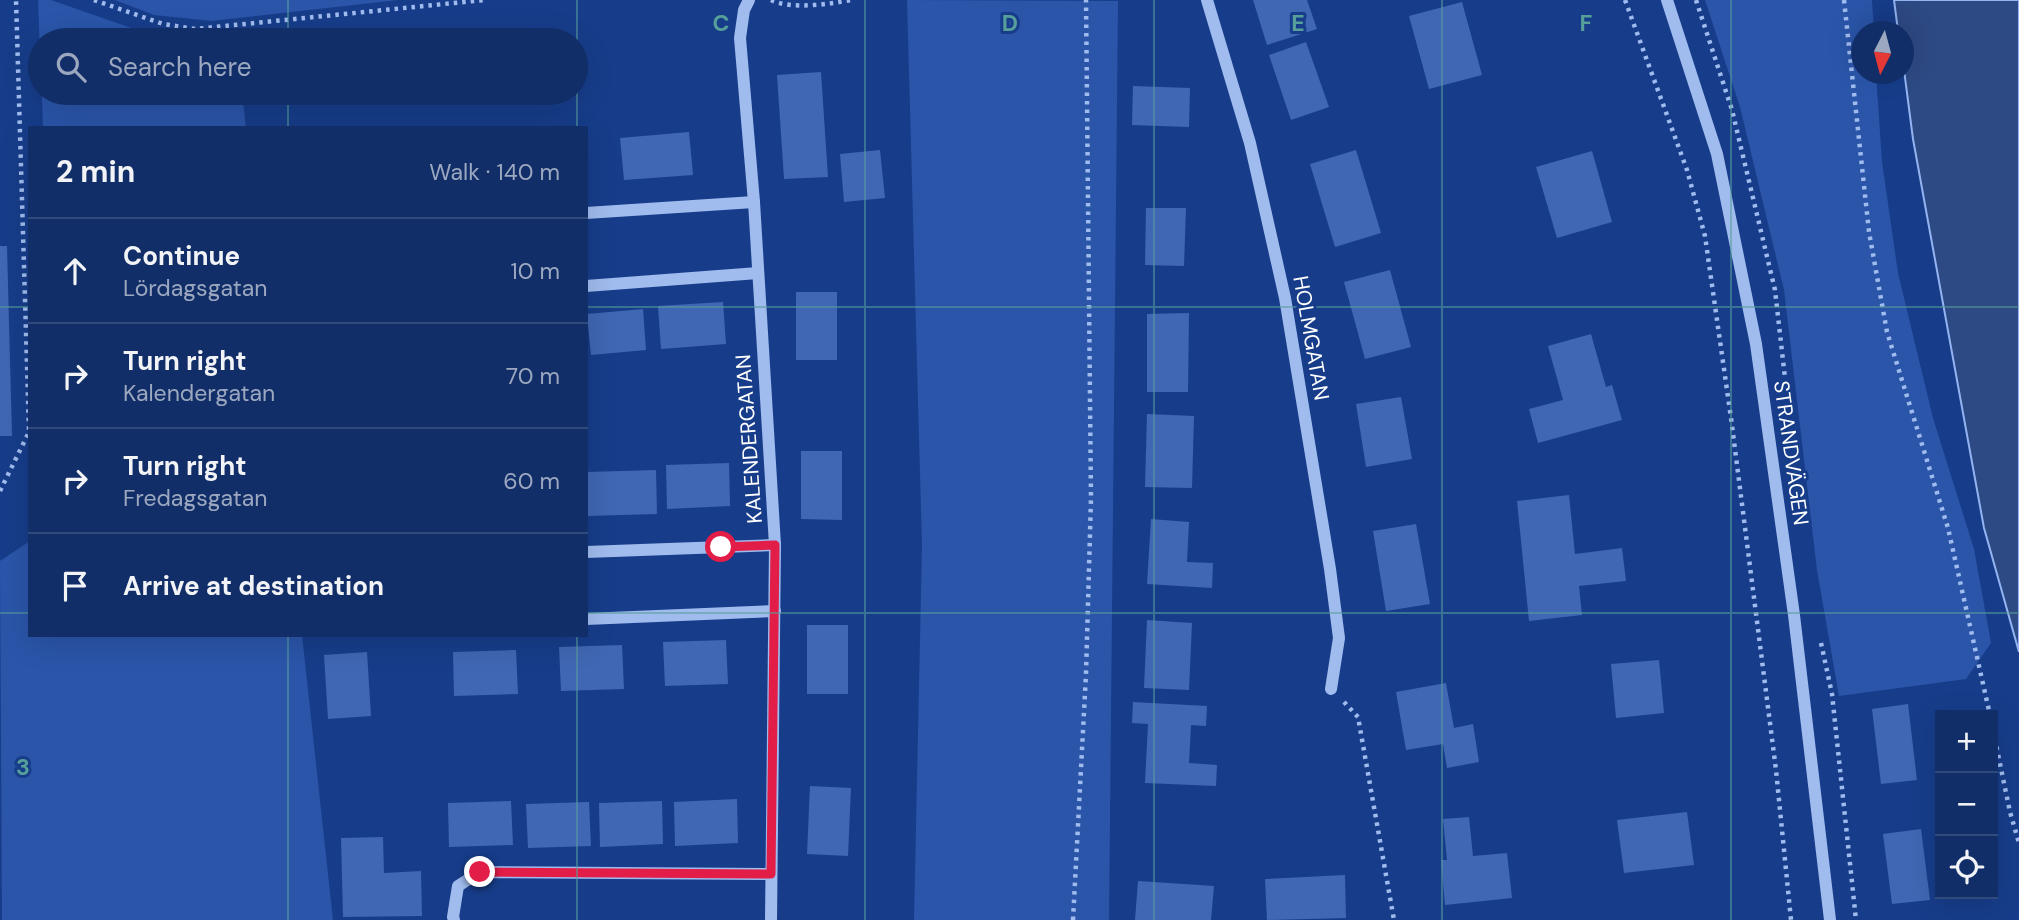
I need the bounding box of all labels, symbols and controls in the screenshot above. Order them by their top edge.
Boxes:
text: C [713,8,729,38]
text: D [1002,8,1018,38]
text: E [1291,8,1305,38]
text: F [1580,8,1593,38]
north arrow [1851,21,1914,84]
search box [28,28,588,105]
icon: search [52,48,90,86]
text: Search here [108,50,251,84]
text: 2 min [56,152,135,191]
text: Walk · 140 m [429,157,560,187]
text: Continue [123,239,240,273]
icon: ahead [56,252,94,290]
text: 10 m [510,256,560,286]
text: Lördagsgatan [123,273,267,303]
street label: HOLMGATAN [1286,273,1336,403]
text: Turn right [123,344,247,378]
street label: KALENDERGATAN [729,354,769,524]
icon: right [56,357,94,395]
text: 70 m [506,361,560,391]
text: Kalendergatan [123,378,275,408]
street label: STRANDVÄGEN [1767,379,1815,527]
text: Turn right [123,449,247,483]
icon: right [56,462,94,500]
text: 60 m [503,466,560,496]
text: Fredagsgatan [123,483,268,513]
route start [705,531,736,562]
icon: arrive [56,567,94,605]
text: Arrive at destination [123,569,384,603]
map controls [1935,710,1998,899]
button: + [1935,710,1998,773]
text: 3 [16,752,30,782]
button: − [1935,773,1998,836]
button: locate [1935,836,1998,899]
route end [464,856,495,887]

